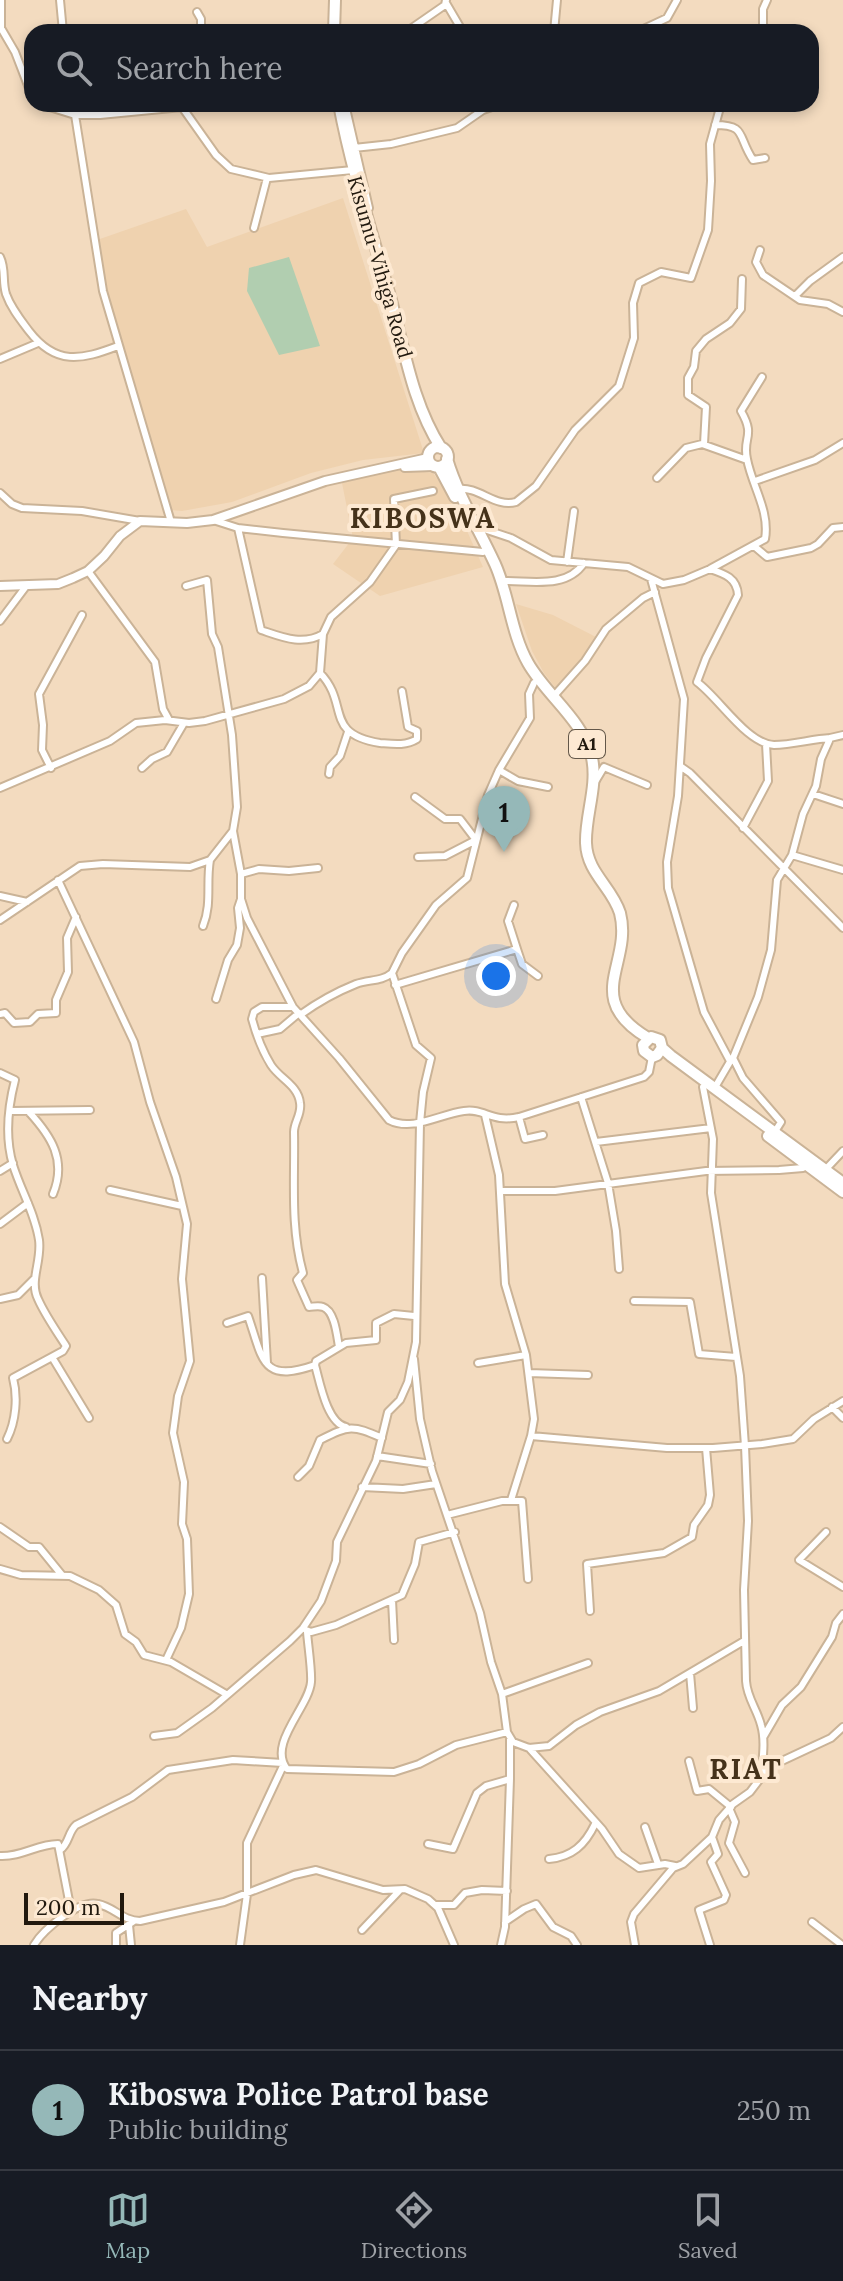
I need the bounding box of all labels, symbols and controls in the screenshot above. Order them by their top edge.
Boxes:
search box [24,24,819,112]
icon: search [52,46,96,90]
text: Search here [116,49,283,87]
street label: Kisumu-Vihiga Road [342,173,418,361]
district label: KIBOSWA [350,500,496,536]
road number: A1 [569,730,605,758]
pin: 1 [478,786,530,852]
your location [476,956,516,996]
district label: RIAT [709,1751,783,1787]
scale bar [24,1889,124,1925]
text: 200 m [36,1893,101,1921]
text: Nearby [32,1976,148,2019]
text: Kiboswa Police Patrol base [108,2075,489,2113]
text: 1 [53,2094,63,2127]
text: 250 m [737,2094,811,2127]
text: Public building [108,2113,288,2146]
tab: Map [105,2188,150,2264]
tab: Directions [361,2188,467,2264]
tab: Saved [678,2188,738,2264]

